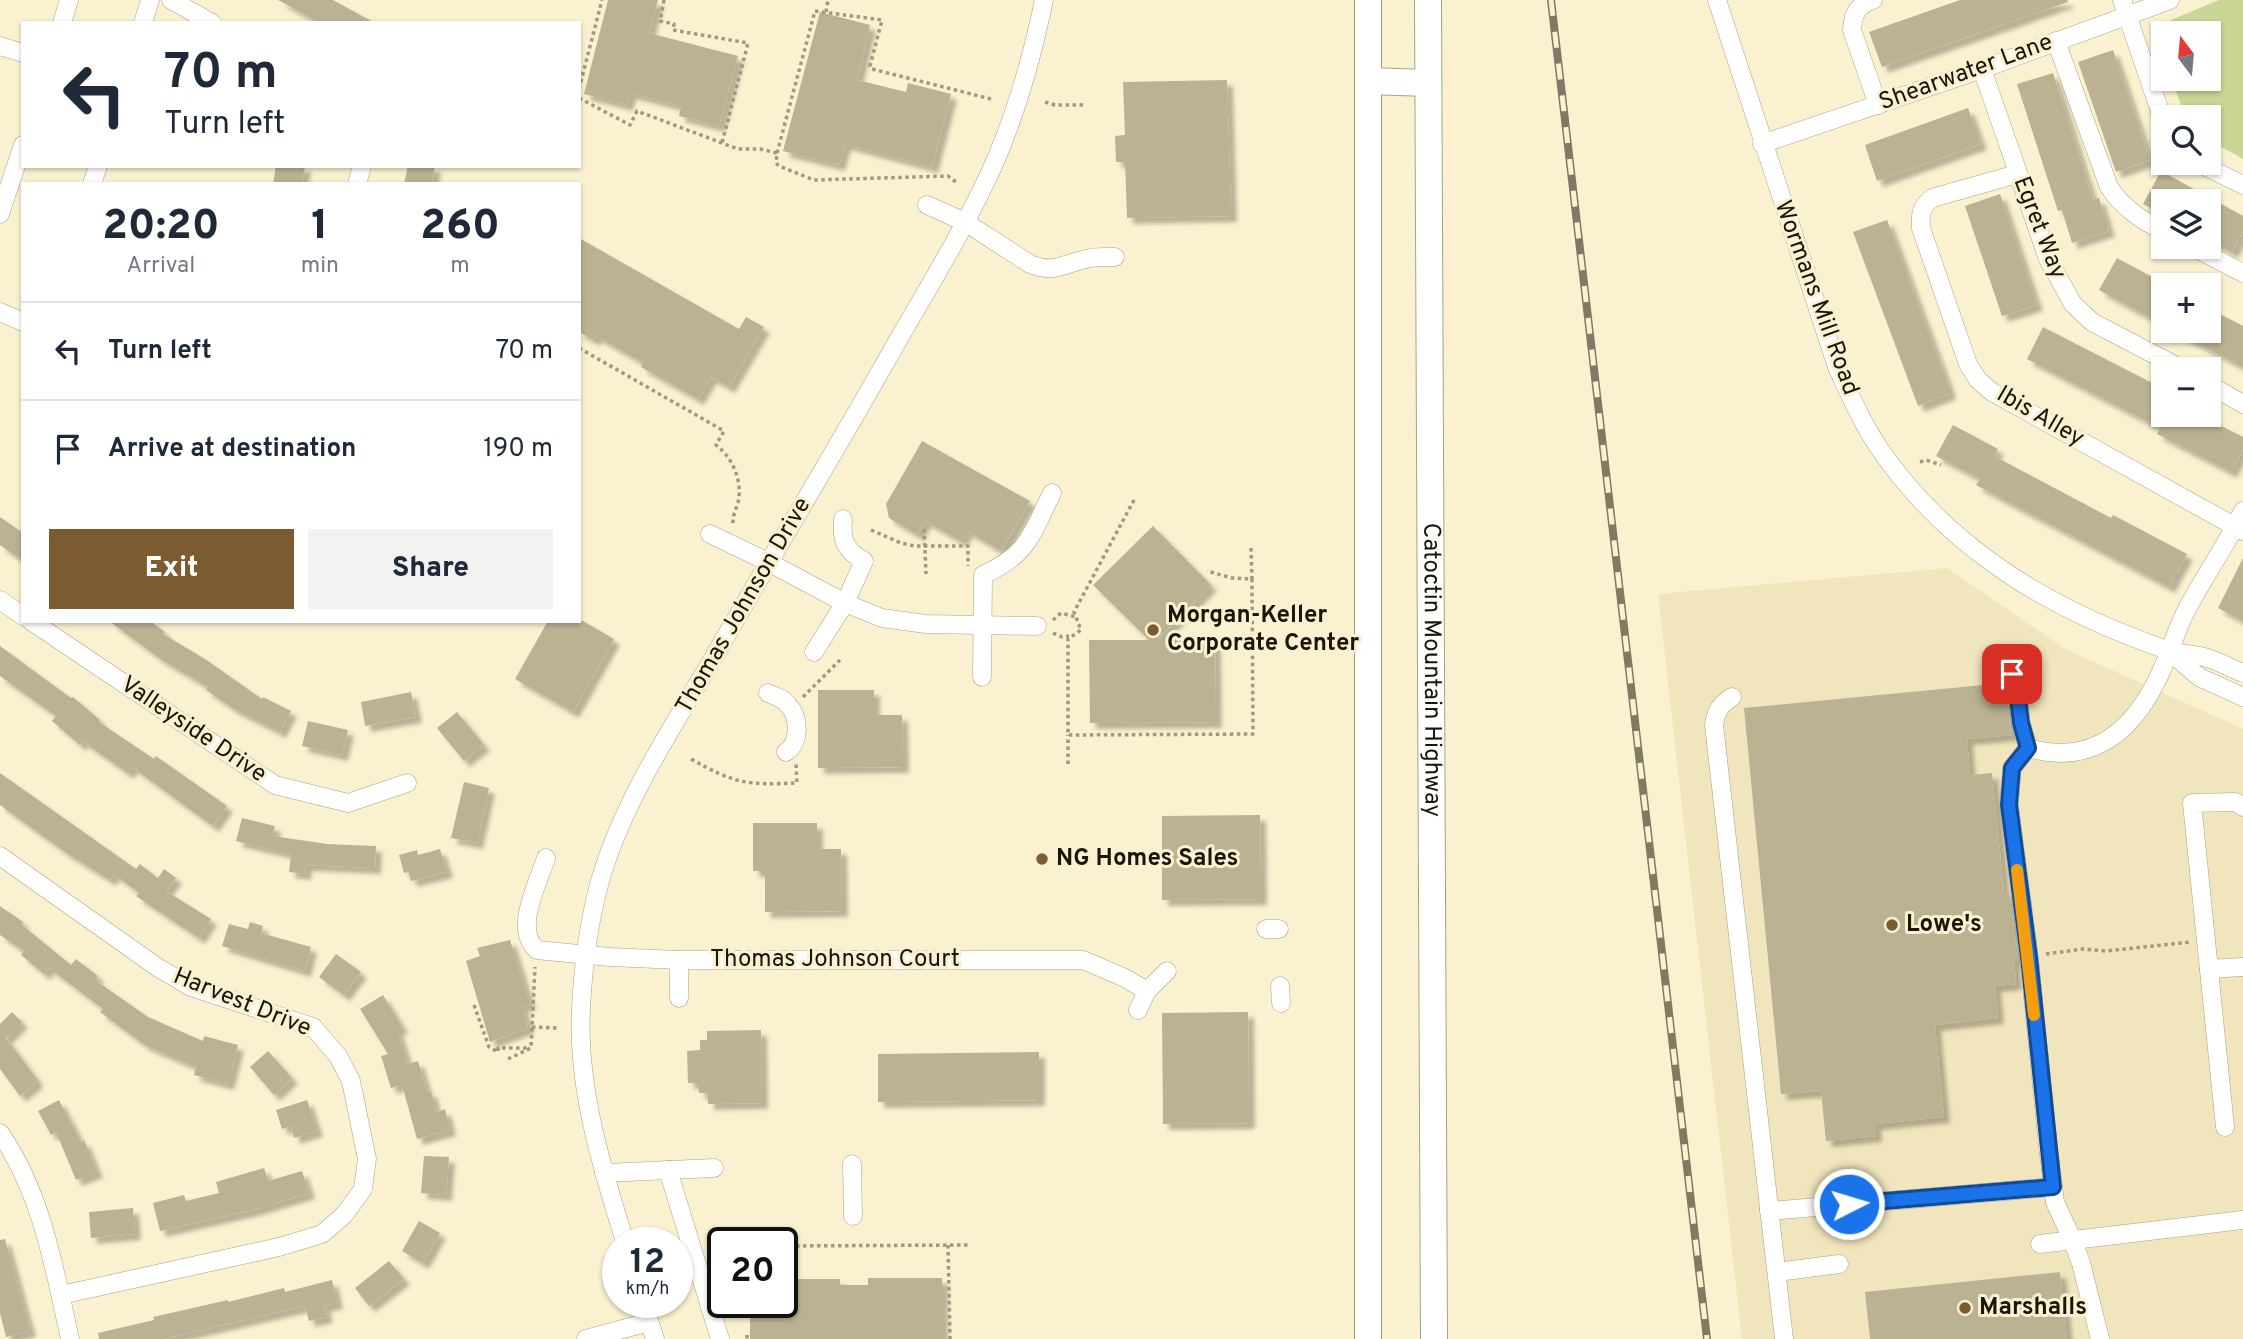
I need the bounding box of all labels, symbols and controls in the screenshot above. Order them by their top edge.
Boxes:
north arrow [2151,21,2221,91]
map controls [2151,21,2221,427]
street label: Shearwater Lane [1875,28,2057,118]
text: 70 m [164,44,278,106]
icon: left [49,49,140,140]
text: Turn left [164,105,285,145]
button: search [2151,105,2221,175]
street label: Egret Way [2006,172,2072,284]
button: layers [2151,189,2221,259]
street label: Wormans Mill Road [1767,196,1865,400]
text: 20:20 [102,201,220,254]
text: 1 [311,201,329,254]
text: 260 [420,201,500,254]
text: Arrival [127,252,195,281]
text: min [301,252,339,281]
text: m [450,252,470,281]
button: + [2151,273,2221,343]
icon: left [49,332,87,370]
text: Turn left [108,335,212,368]
text: 70 m [495,335,553,368]
button: − [2151,357,2221,427]
street label: Ibis Alley [1991,380,2089,454]
icon: arrive [49,430,87,468]
text: Arrive at destination [108,433,356,466]
text: 190 m [483,433,553,466]
street label: Thomas Johnson Drive [670,492,818,720]
street label: Catoctin Mountain Highway [1415,523,1447,817]
button: Exit [49,529,294,609]
button: Share [308,529,553,609]
place label: Morgan-Keller Corporate Center [1167,601,1359,659]
marker: Morgan-Keller Corporate Center [1145,622,1161,638]
pin [1982,644,2042,704]
icon: arrive [1993,655,2031,693]
street label: Valleyside Drive [114,670,272,790]
place label: NG Homes Sales [1056,844,1238,874]
marker: NG Homes Sales [1034,851,1050,867]
place label: Lowe's [1906,910,1982,940]
marker: Lowe's [1884,917,1900,933]
street label: Thomas Johnson Court [710,945,960,975]
street label: Harvest Drive [169,962,315,1044]
position arrow [1812,1167,1886,1241]
speed limit sign: 20 [707,1227,798,1318]
text: 12 [630,1241,665,1285]
text: km/h [626,1278,669,1301]
place label: Marshalls [1979,1293,2087,1323]
marker: Marshalls [1957,1300,1973,1316]

